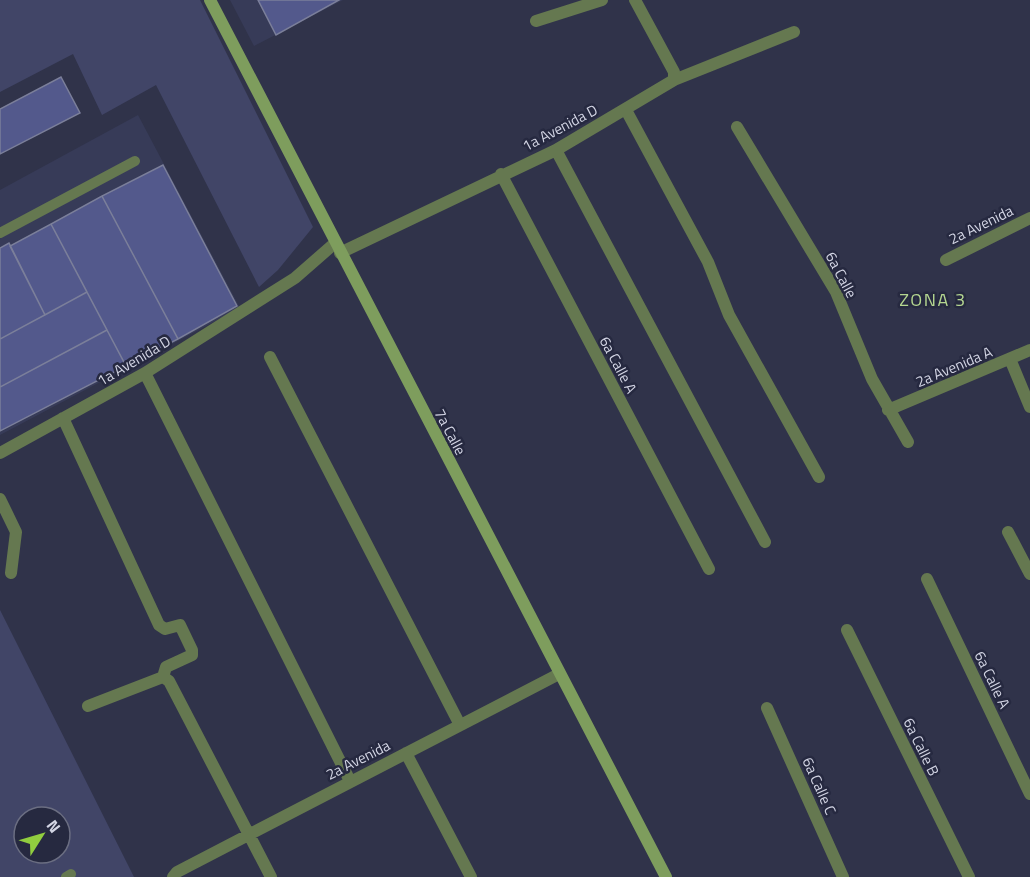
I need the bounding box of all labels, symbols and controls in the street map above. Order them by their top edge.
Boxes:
street label: 1a Avenida D [518,98,602,157]
street label: 2a Avenida [945,199,1017,250]
street label: 6a Calle [820,248,863,302]
district label: ZONA 3 [899,286,967,313]
street label: 1a Avenida D [93,330,175,392]
street label: 6a Calle A [594,332,643,397]
street label: 2a Avenida A [912,340,996,393]
street label: 7a Calle [429,405,472,459]
street label: 6a Calle A [969,647,1016,713]
street label: 6a Calle B [898,714,945,780]
street label: 2a Avenida [322,733,394,786]
street label: 6a Calle C [797,753,842,818]
north arrow [12,805,72,865]
text: N [41,814,67,838]

